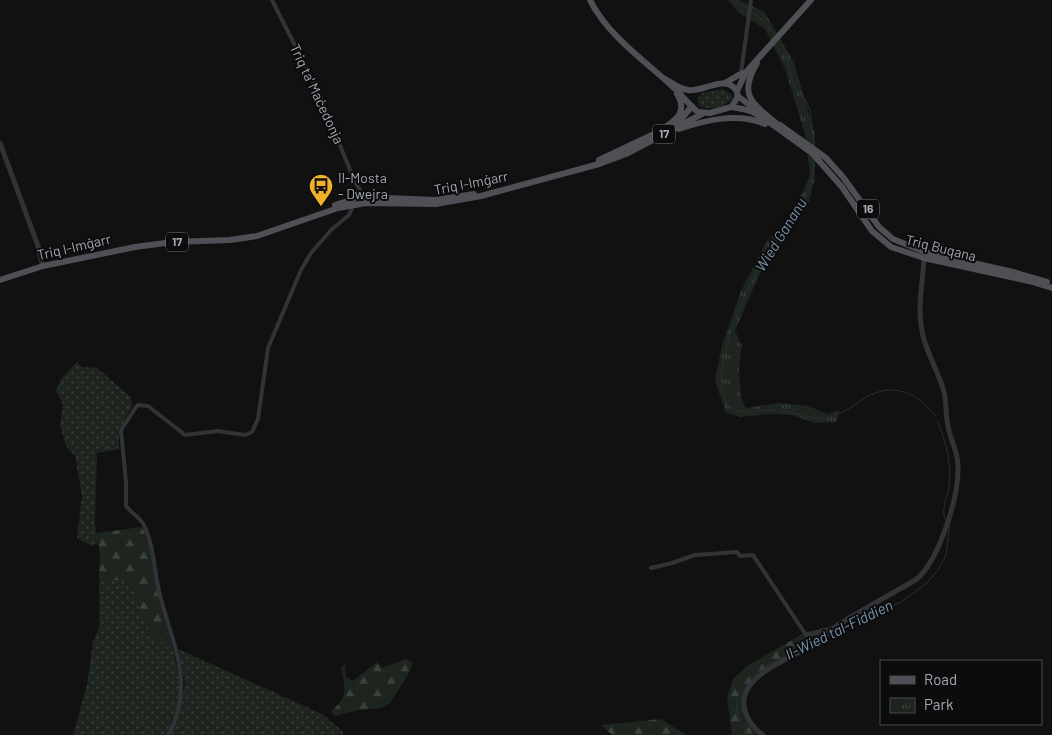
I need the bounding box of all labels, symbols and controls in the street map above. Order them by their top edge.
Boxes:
street label: Triq ta' Maċedonja [287,41,348,146]
road number: 17 [653,125,675,144]
street label: Triq l-Imġarr [432,167,509,198]
place label: Il-Mosta - Dwejra [338,169,388,202]
bus stop icon: Il-Mosta - Dwejra [308,173,334,207]
water label: Wied Gananu [750,194,810,275]
road number: 16 [857,200,879,218]
street label: Triq l-Imġarr [35,230,112,263]
street label: Triq Buqana [904,231,978,264]
road number: 17 [166,232,188,252]
water label: Il-Wied tal-Fiddien [782,595,895,663]
legend [880,660,1042,725]
text: Road [924,670,957,688]
text: Park [924,695,954,713]

